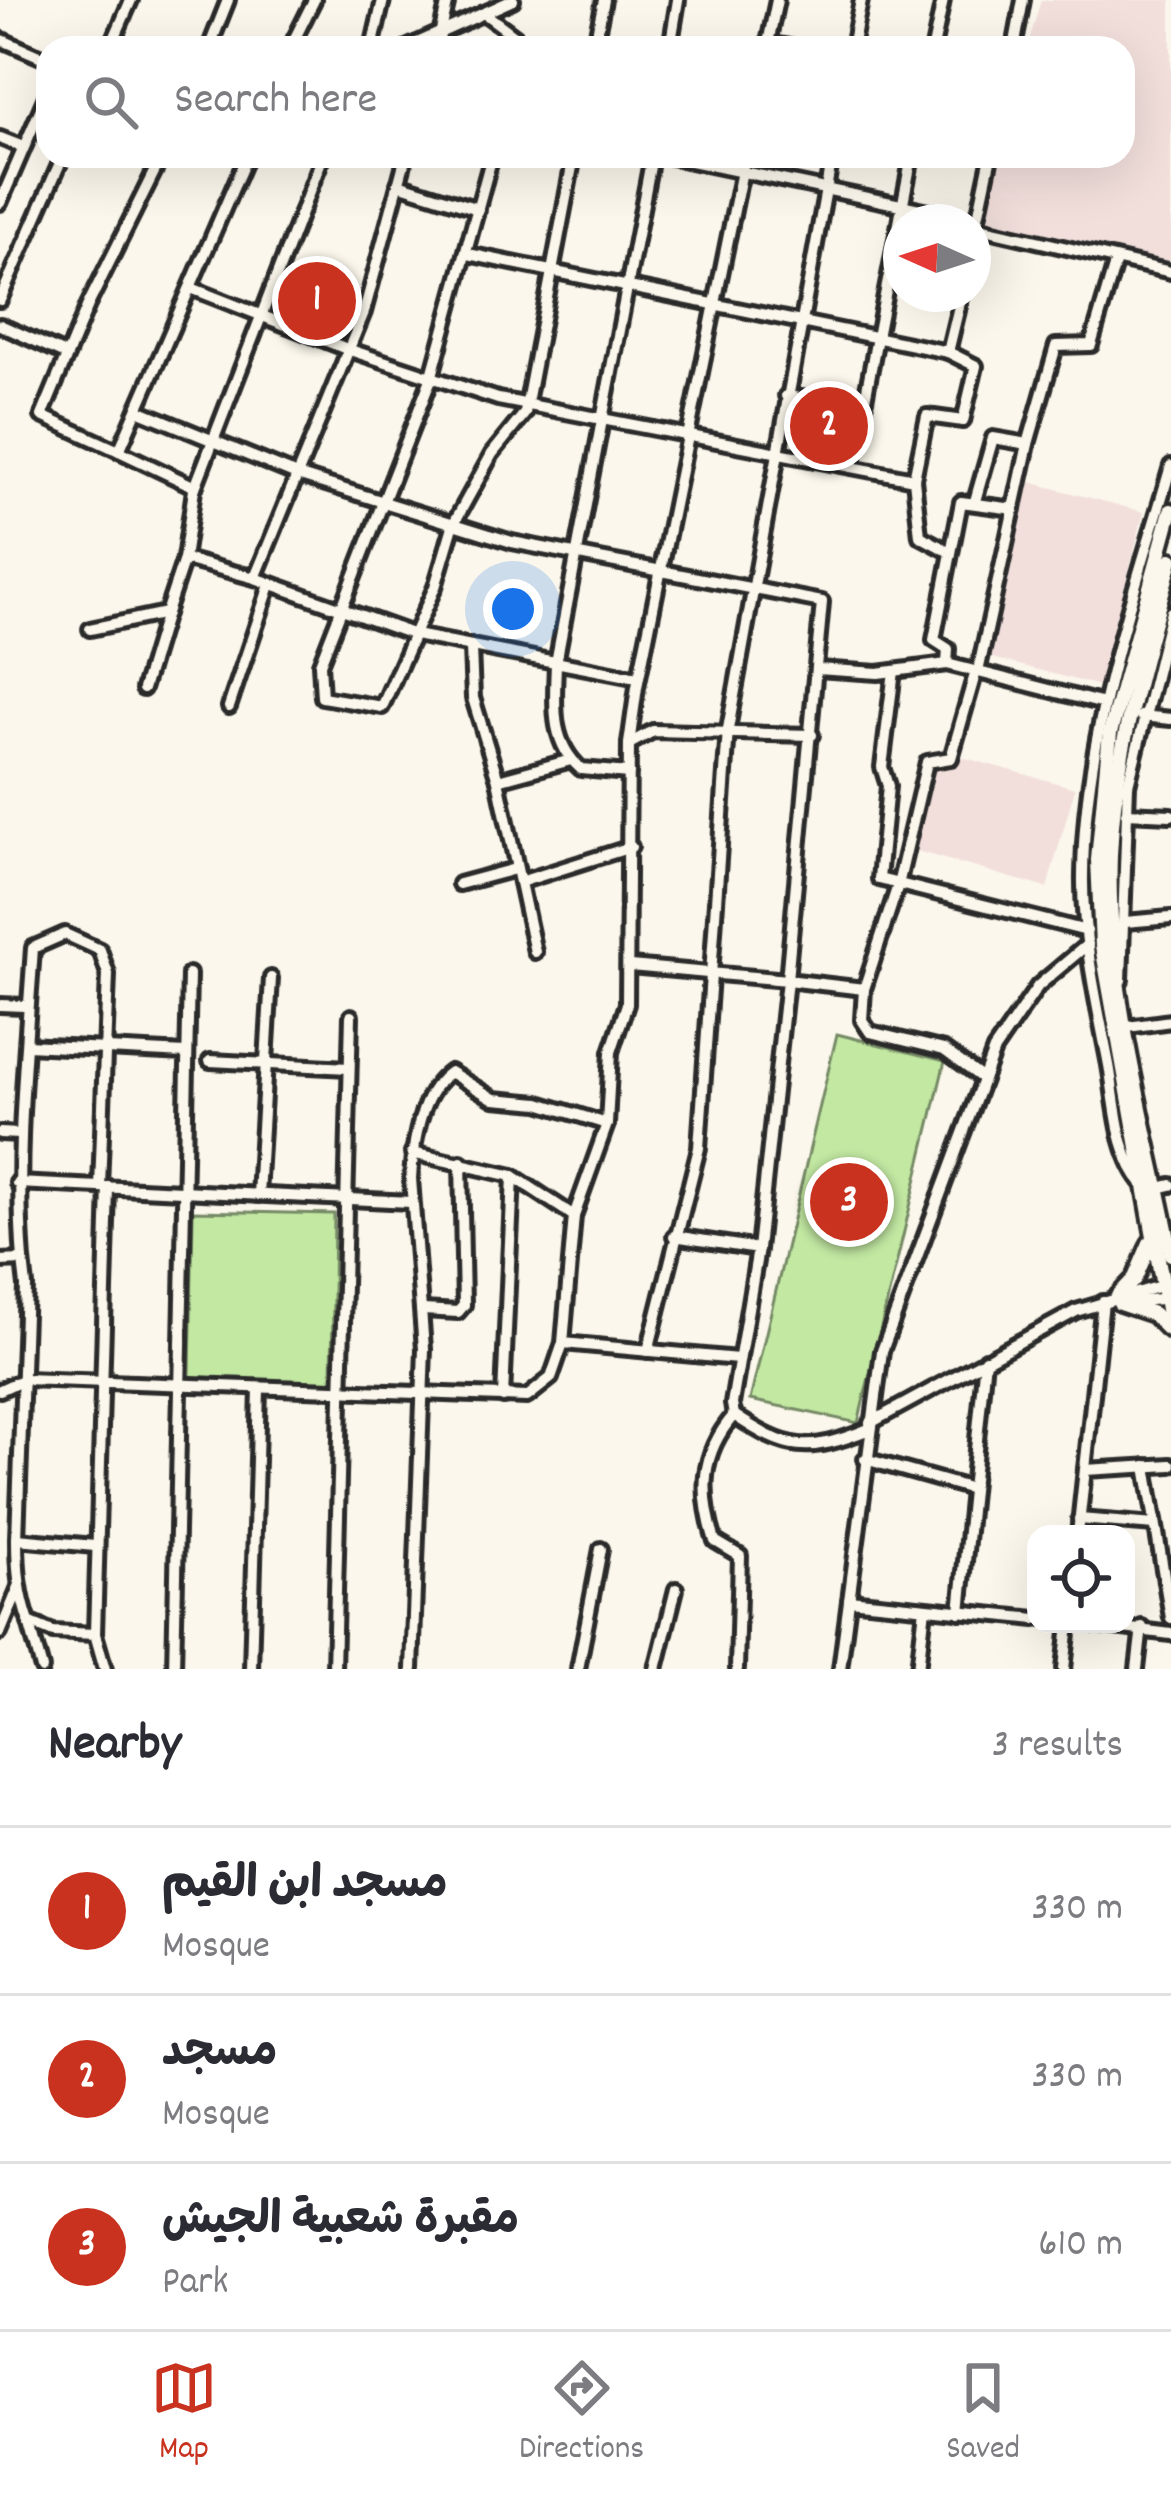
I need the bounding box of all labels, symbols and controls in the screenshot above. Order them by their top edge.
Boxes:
search box [36,36,1135,168]
icon: search [78,69,144,135]
text: Search here [174,70,377,134]
north arrow [883,204,991,312]
pin: 1 [278,256,356,346]
pin: 2 [790,381,868,471]
your location [483,579,543,639]
pin: 3 [810,1157,888,1247]
map controls [1027,1525,1135,1633]
button: locate [1027,1525,1135,1633]
text: Nearby [48,1711,181,1783]
text: 3 results [992,1720,1123,1775]
text: مسجد ابن القيم [162,1855,448,1919]
text: 1 [83,1883,91,1938]
text: 330 m [1031,1883,1123,1938]
text: Mosque [162,1921,270,1976]
text: مسجد [162,2023,277,2087]
text: 2 [78,2051,96,2106]
text: 330 m [1031,2051,1123,2106]
text: Mosque [162,2089,270,2144]
text: مقبرة شعبية الجيش [162,2191,519,2255]
text: 3 [78,2219,96,2274]
text: 610 m [1038,2219,1123,2274]
text: Park [162,2257,228,2312]
tab: Map [151,2355,217,2474]
tab: Directions [519,2355,644,2474]
tab: Saved [946,2355,1020,2474]

